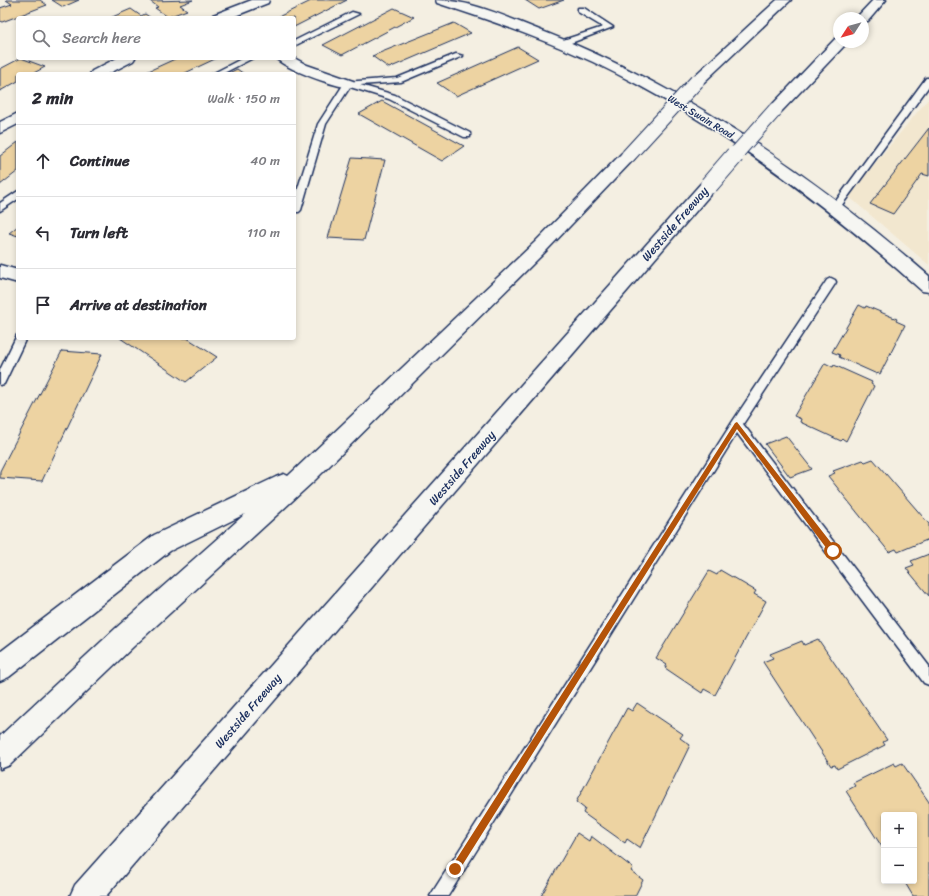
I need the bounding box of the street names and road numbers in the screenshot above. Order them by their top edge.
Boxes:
street label: West Swain Road [664,90,738,144]
street label: Westside Freeway [636,181,715,267]
street label: Westside Freeway [423,425,502,511]
street label: Westside Freeway [209,668,288,754]

